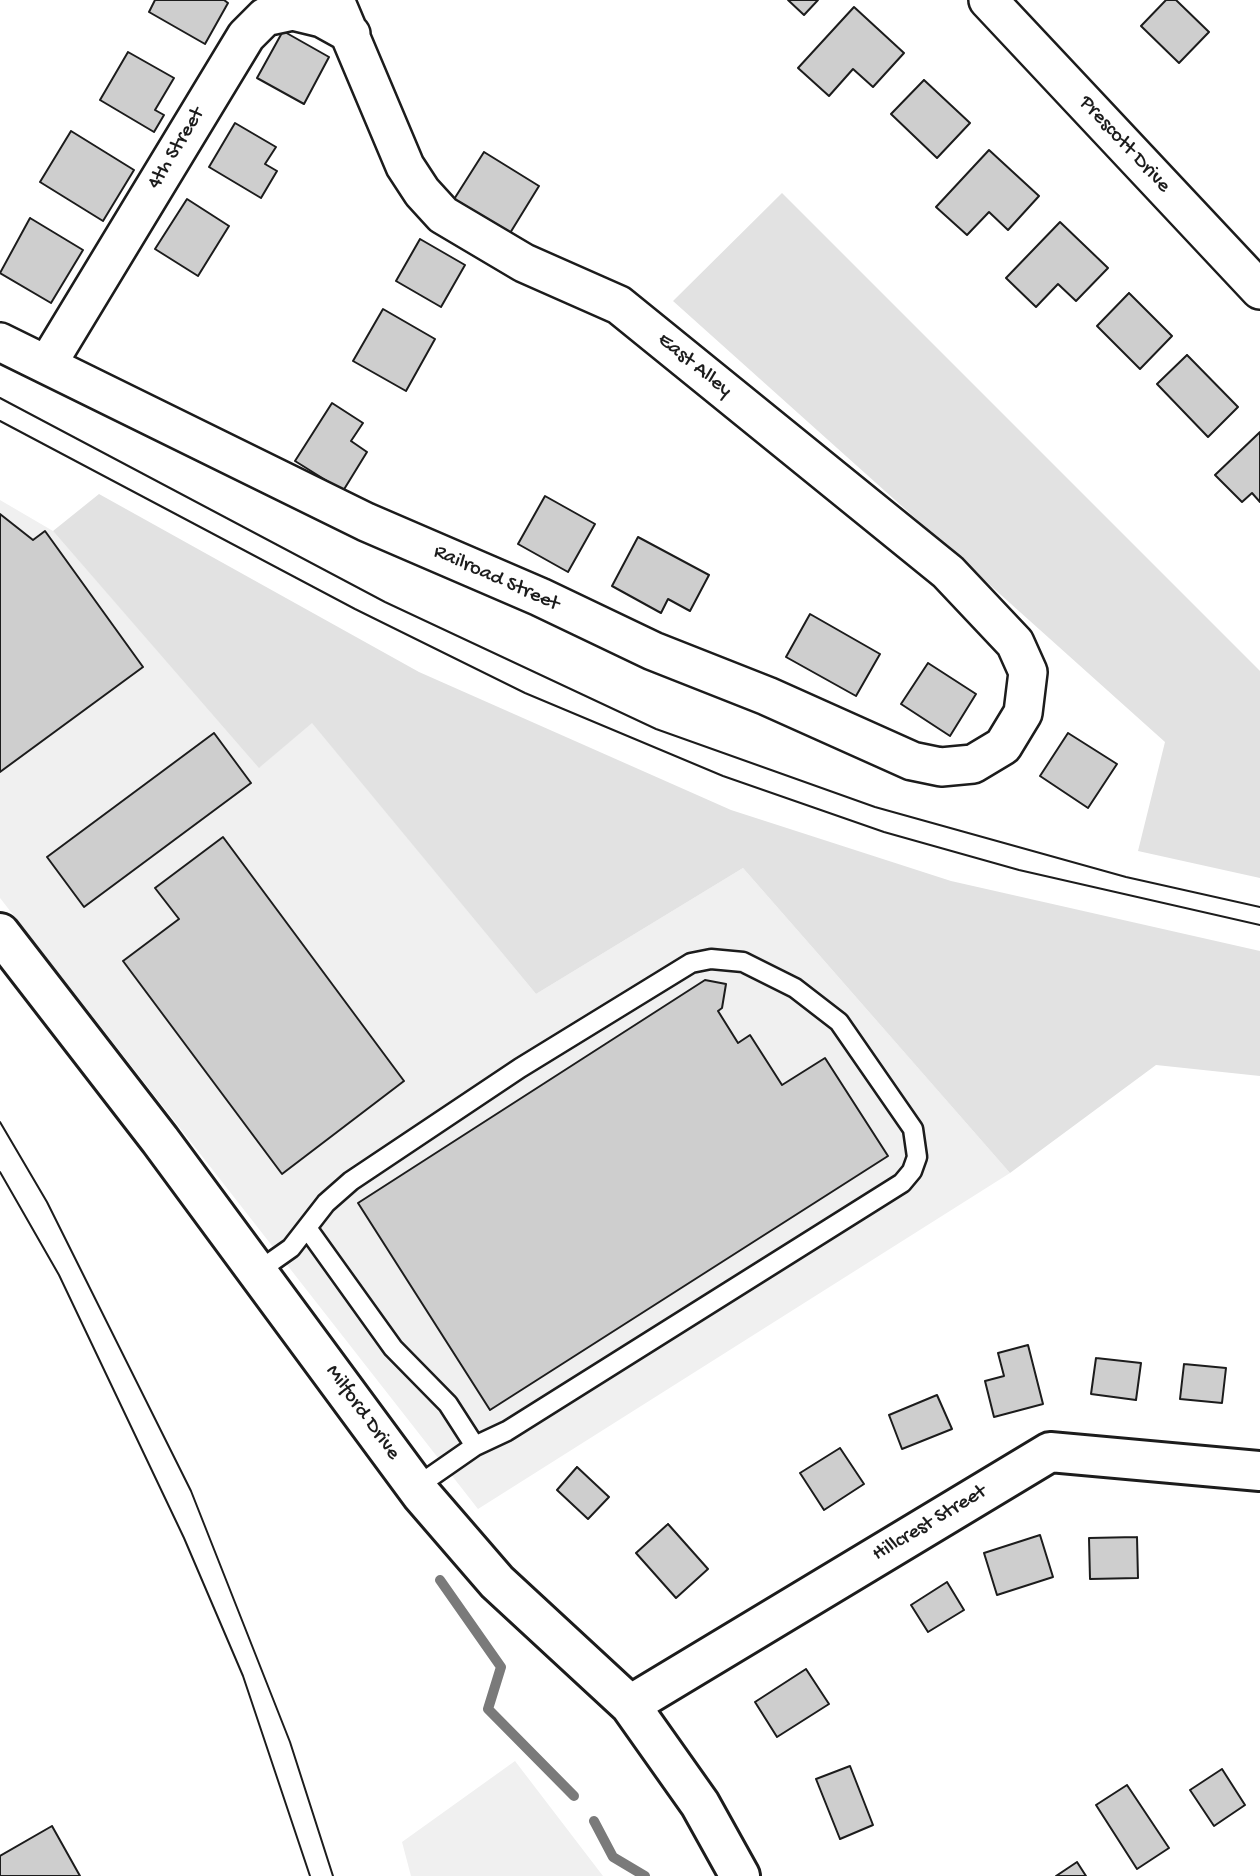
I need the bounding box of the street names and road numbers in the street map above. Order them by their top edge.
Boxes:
street label: Prescott Drive [1073,91,1175,199]
street label: 4th Street [143,104,211,194]
street label: East Alley [652,328,736,404]
street label: Railroad Street [429,540,563,618]
street label: Milford Drive [319,1360,405,1466]
street label: Hillcrest Street [868,1480,992,1568]

